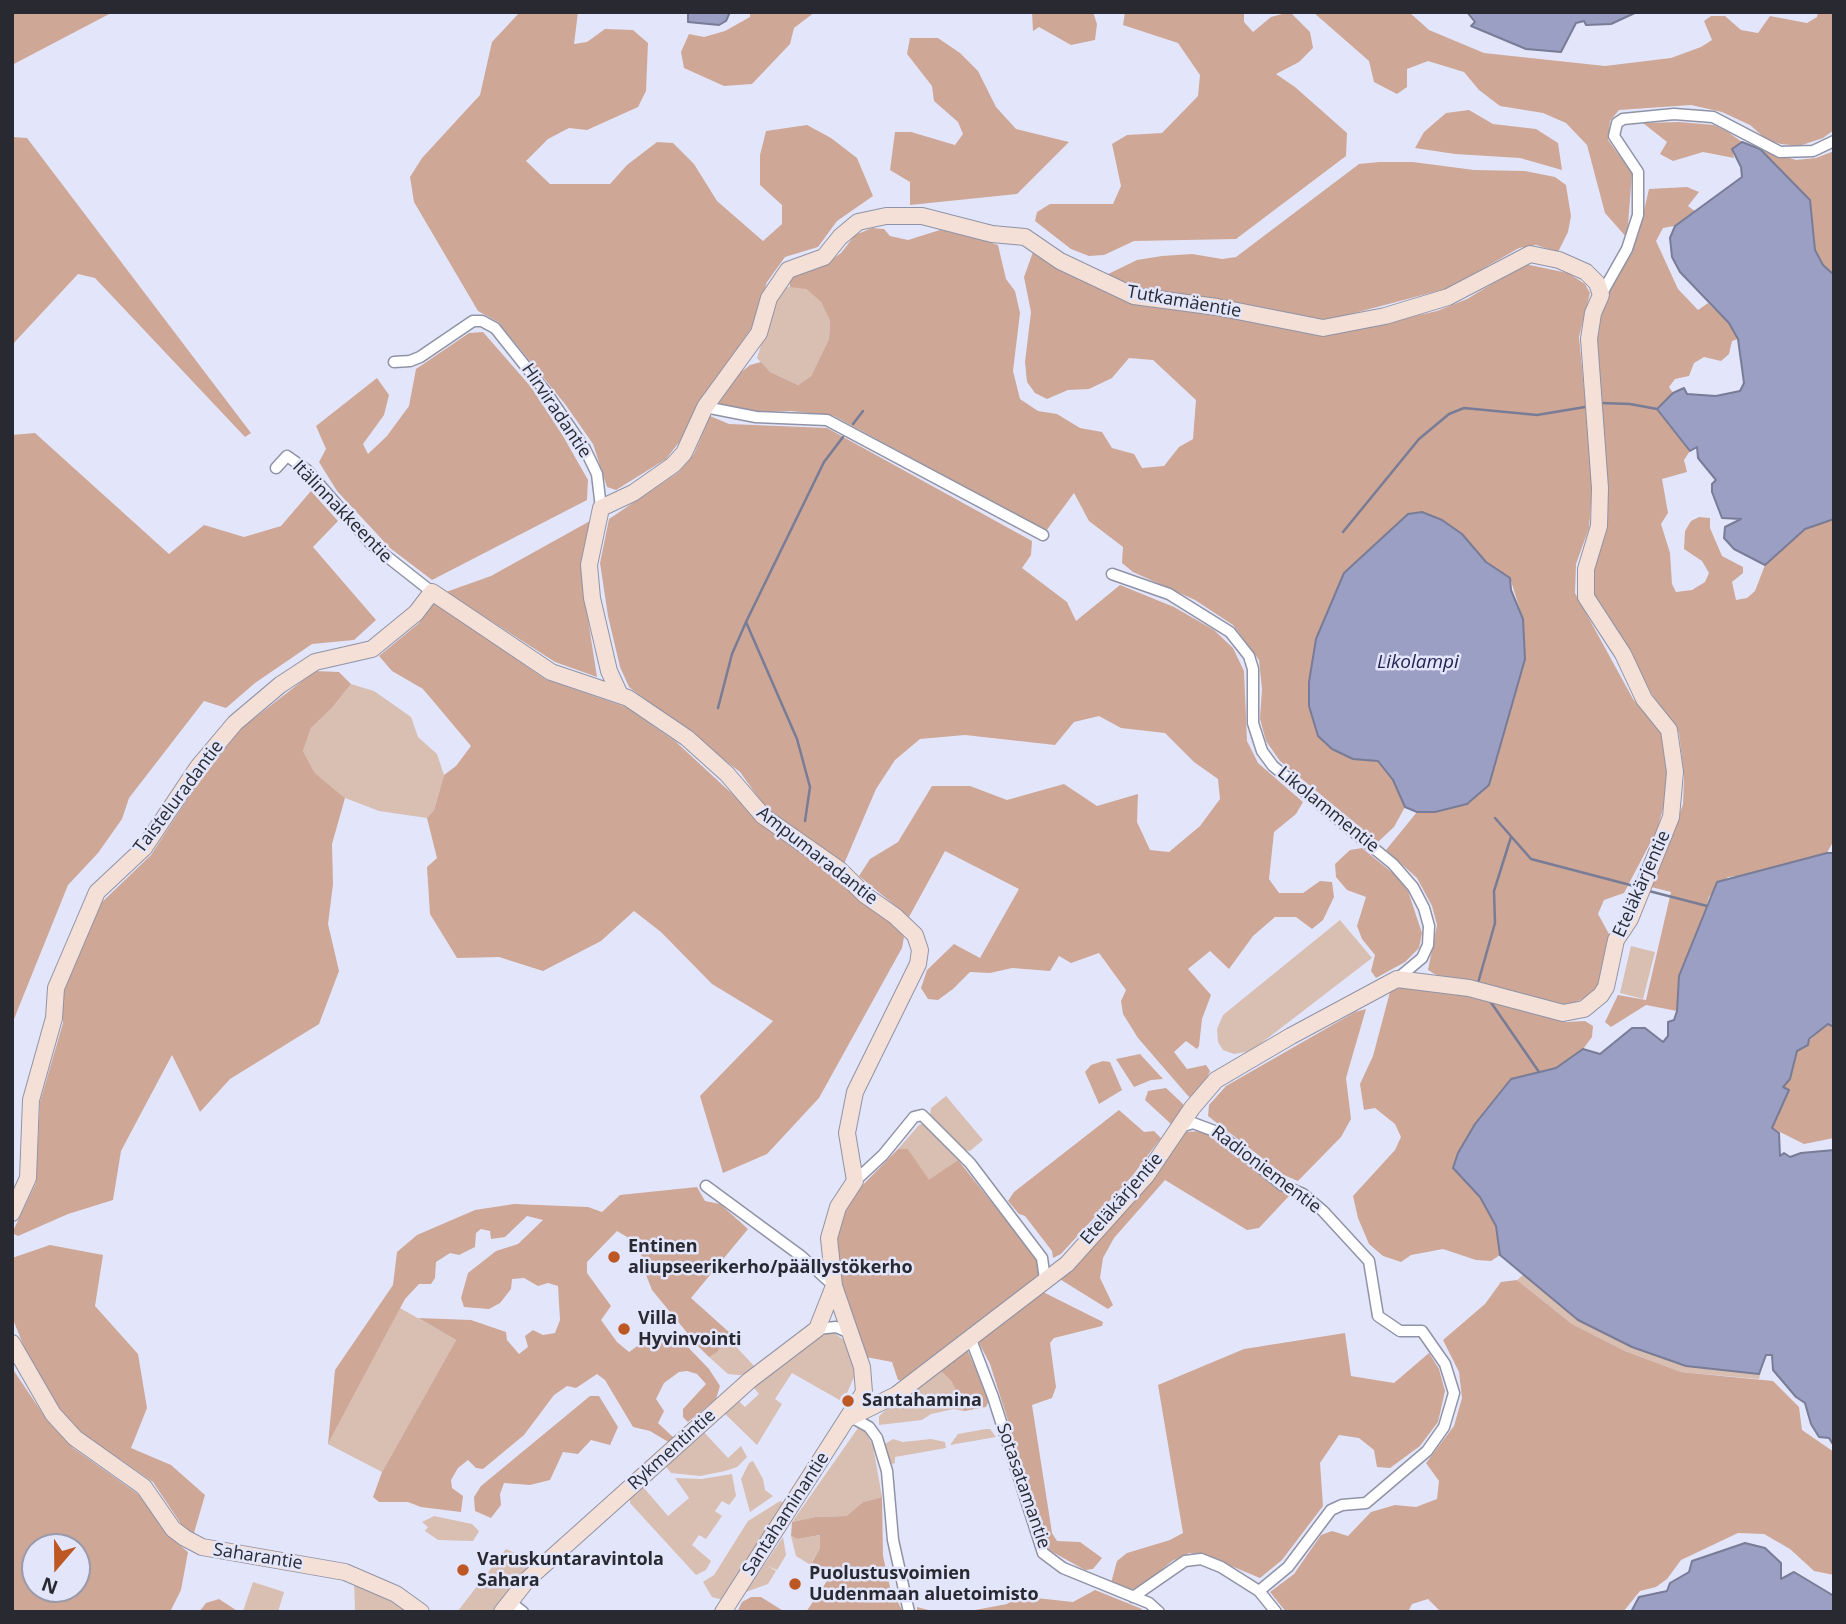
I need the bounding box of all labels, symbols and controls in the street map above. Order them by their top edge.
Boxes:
street label: Tutkamäentie [1125,281,1243,323]
street label: Hirviradantie [517,360,595,462]
street label: Itälinnakkeentie [288,456,396,568]
water label: Likolampi [1377,652,1459,674]
street label: Taisteluradantie [130,736,228,858]
street label: Likolammentie [1273,762,1383,858]
street label: Ampumaradantie [752,802,882,910]
street label: Eteläkärjentie [1609,827,1675,941]
street label: Radioniementie [1207,1122,1325,1218]
street label: Eteläkärjentie [1076,1149,1168,1249]
place label: Entinen aliupseerikerho/päällystökerho [628,1236,913,1278]
marker: Entinen aliupseerikerho/päällystökerho [606,1249,622,1265]
place label: Villa Hyvinvointi [638,1308,742,1350]
marker: Villa Hyvinvointi [616,1321,632,1337]
place label: Santahamina [862,1390,982,1412]
marker: Santahamina [840,1393,856,1409]
street label: Rykmentintie [624,1405,720,1495]
street label: Sotasatamantie [991,1421,1055,1551]
street label: Santahaminantie [738,1448,834,1580]
north arrow [21,1533,91,1603]
street label: Saharantie [212,1539,304,1575]
place label: Varuskuntaravintola Sahara [477,1549,664,1592]
marker: Varuskuntaravintola Sahara [455,1562,471,1578]
place label: Puolustusvoimien Uudenmaan aluetoimisto [809,1563,1039,1606]
text: N [38,1571,61,1601]
marker: Puolustusvoimien Uudenmaan aluetoimisto [787,1576,803,1592]

